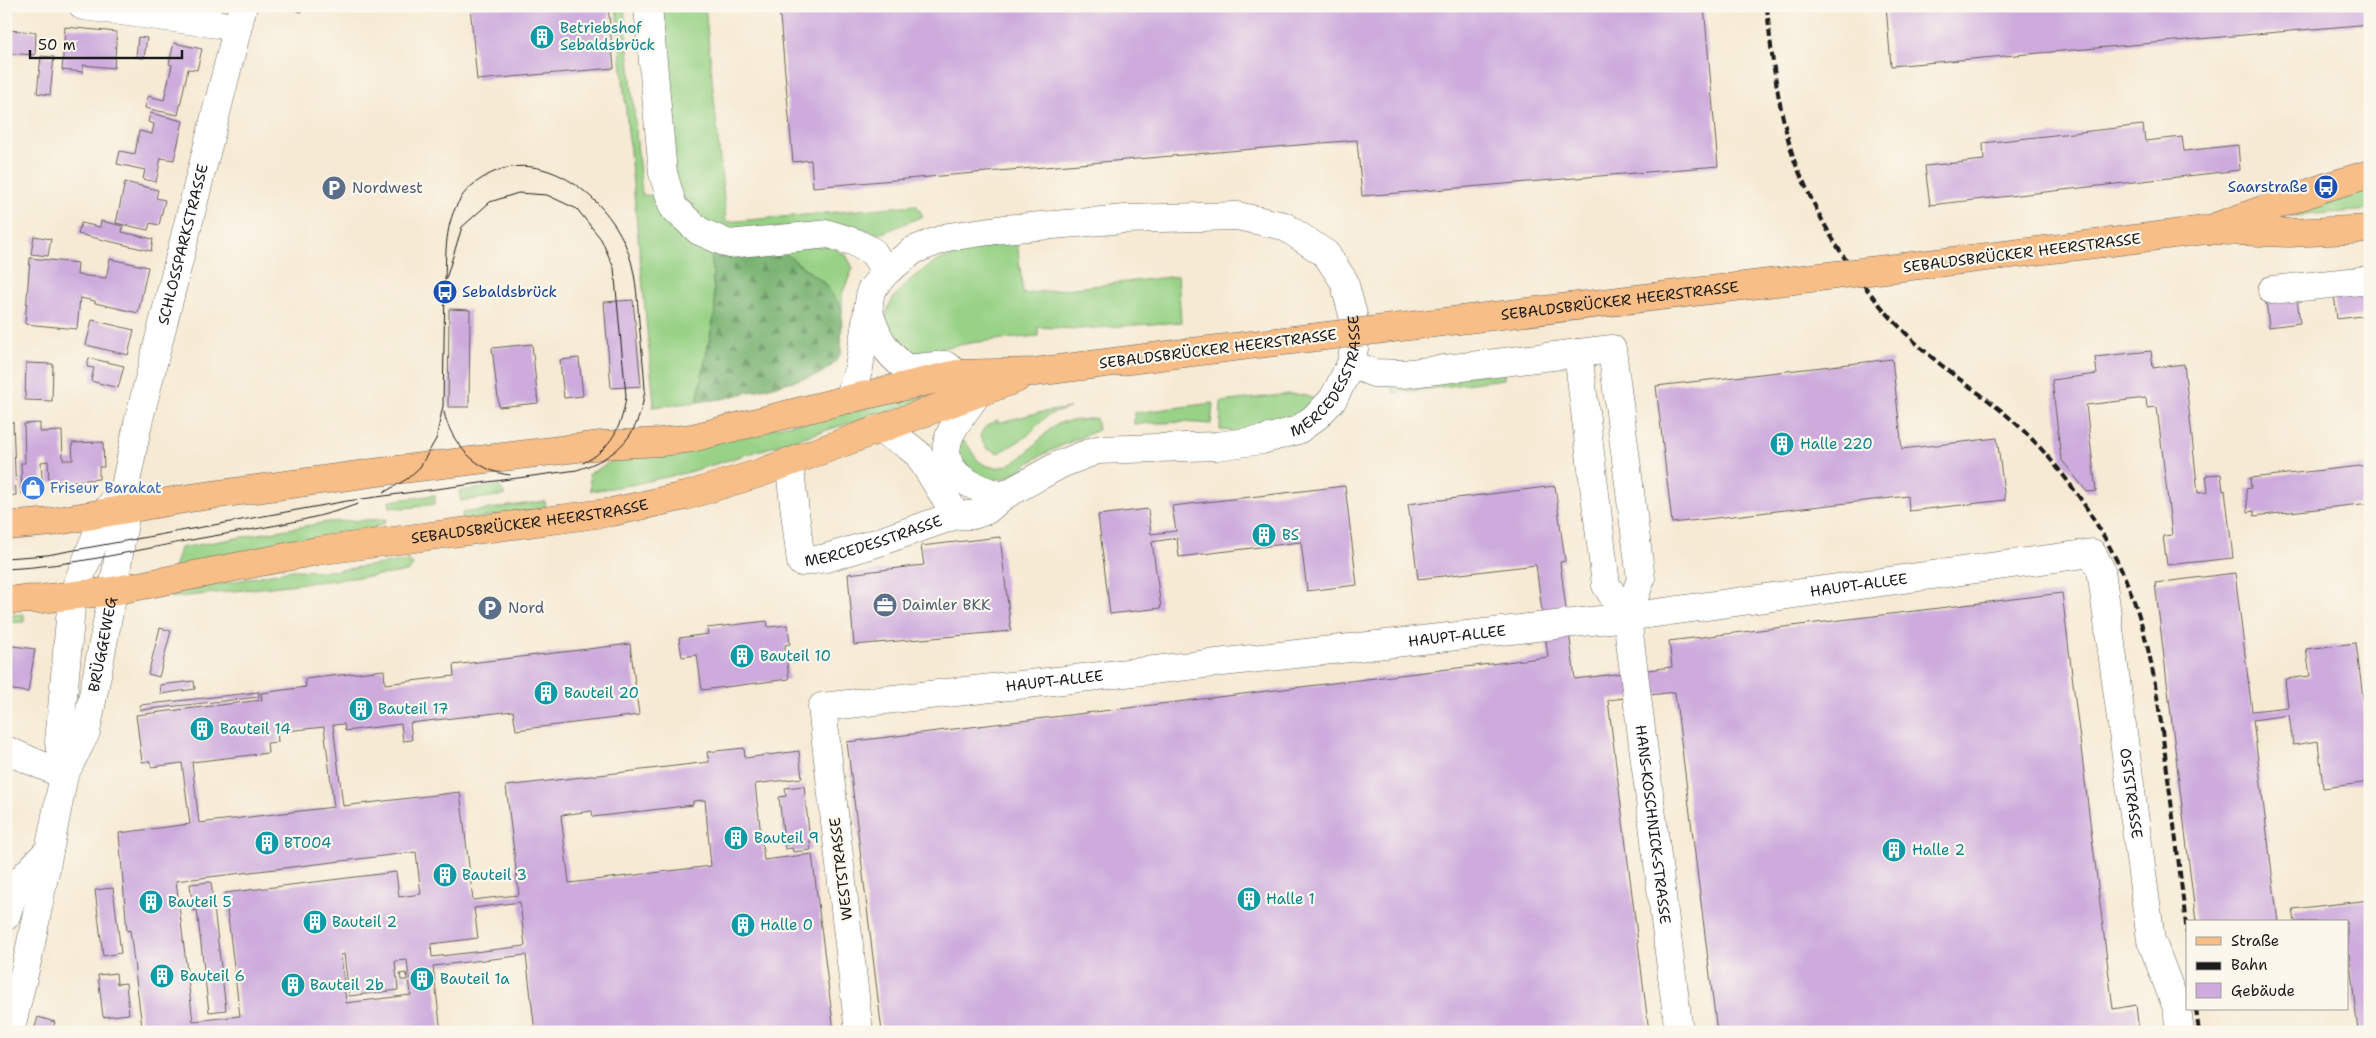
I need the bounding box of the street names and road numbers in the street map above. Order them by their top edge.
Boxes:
street label: SCHLOSSPARKSTRASSE [153,162,213,327]
street label: SEBALDSBRÜCKER HEERSTRASSE [1902,228,2142,278]
street label: SEBALDSBRÜCKER HEERSTRASSE [1500,277,1740,325]
street label: MERCEDESSTRASSE [1288,314,1365,442]
street label: SEBALDSBRÜCKER HEERSTRASSE [1098,324,1338,374]
street label: SEBALDSBRÜCKER HEERSTRASSE [410,494,650,548]
street label: MERCEDESSTRASSE [803,511,945,571]
street label: HAUPT-ALLEE [1809,569,1909,602]
street label: BRÜGGEWEG [84,595,122,694]
street label: HAUPT-ALLEE [1407,621,1507,651]
street label: HAUPT-ALLEE [1005,666,1104,696]
street label: HANS-KOSCHNICK-STRASSE [1631,724,1675,925]
street label: OSTSTRASSE [2115,747,2147,840]
street label: WESTSTRASSE [825,816,857,922]

